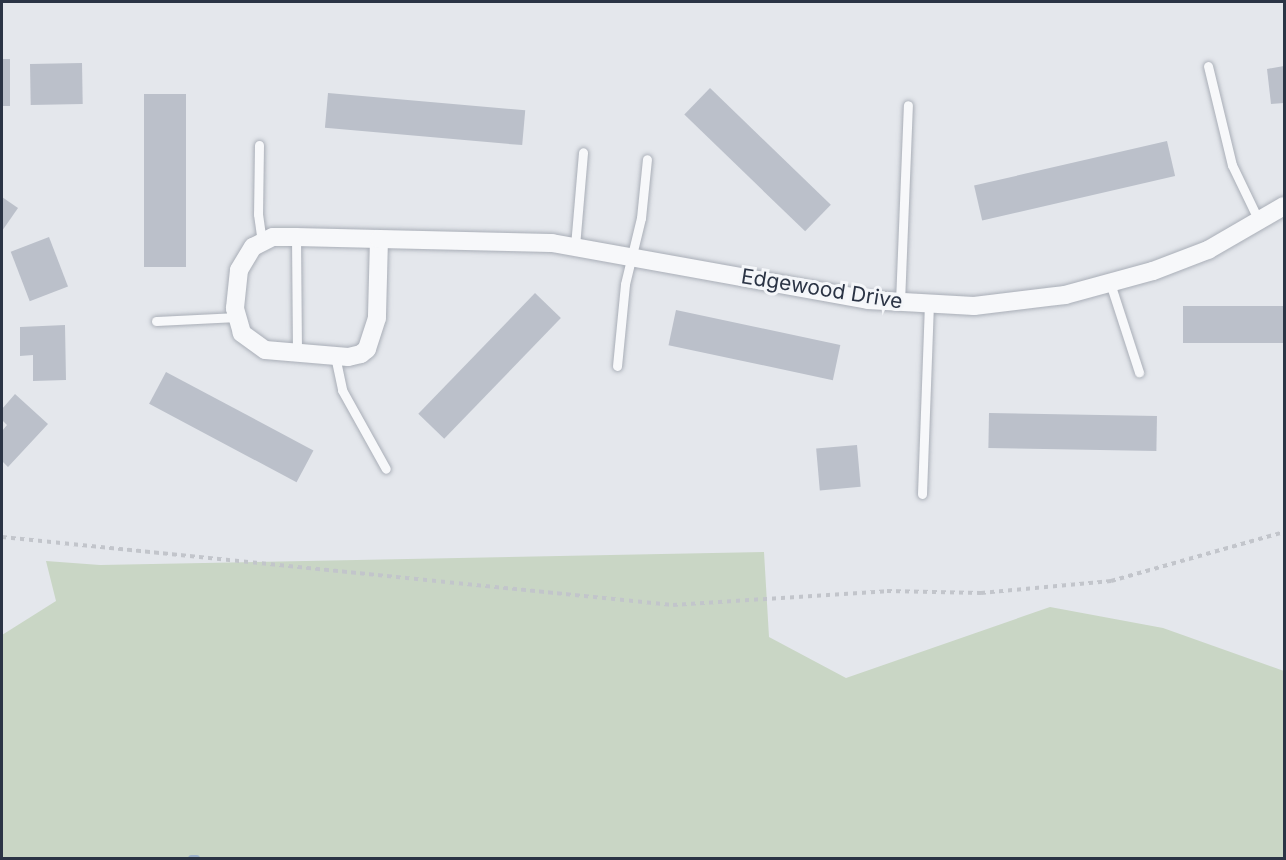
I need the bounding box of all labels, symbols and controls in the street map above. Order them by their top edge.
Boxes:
street label: Edgewood Drive [739,264,905,314]

